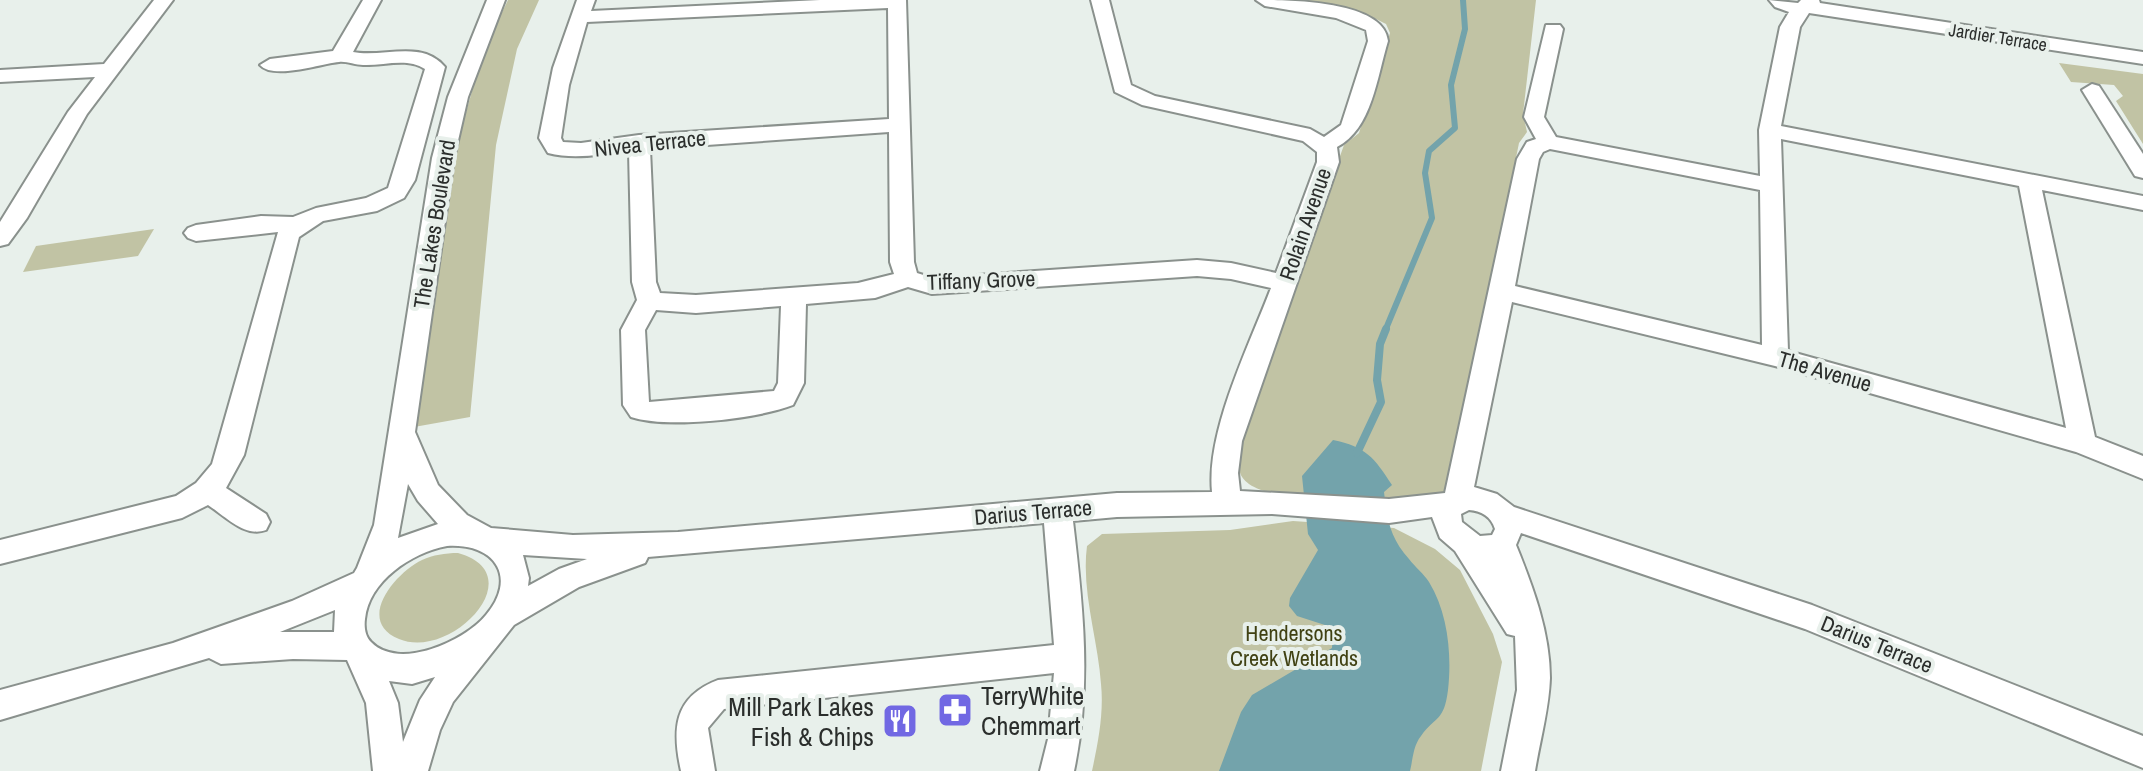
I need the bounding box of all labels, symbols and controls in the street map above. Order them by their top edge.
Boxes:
street label: Jardier Terrace [1947,17,2049,57]
street label: Nivea Terrace [593,122,707,164]
street label: The Lakes Boulevard [406,137,462,311]
street label: Rolain Avenue [1272,164,1338,284]
street label: Tiffany Grove [926,263,1036,297]
street label: The Avenue [1775,343,1875,399]
street label: Darius Terrace [973,492,1093,532]
street label: Darius Terrace [1817,608,1937,680]
park label: Hendersons Creek Wetlands [1230,618,1358,673]
place label: TerryWhite Chemmart [981,678,1084,743]
place label: Mill Park Lakes Fish & Chips [728,689,874,754]
pharmacy icon: TerryWhite Chemmart [936,691,974,729]
restaurant icon: Mill Park Lakes Fish & Chips [881,702,919,740]

